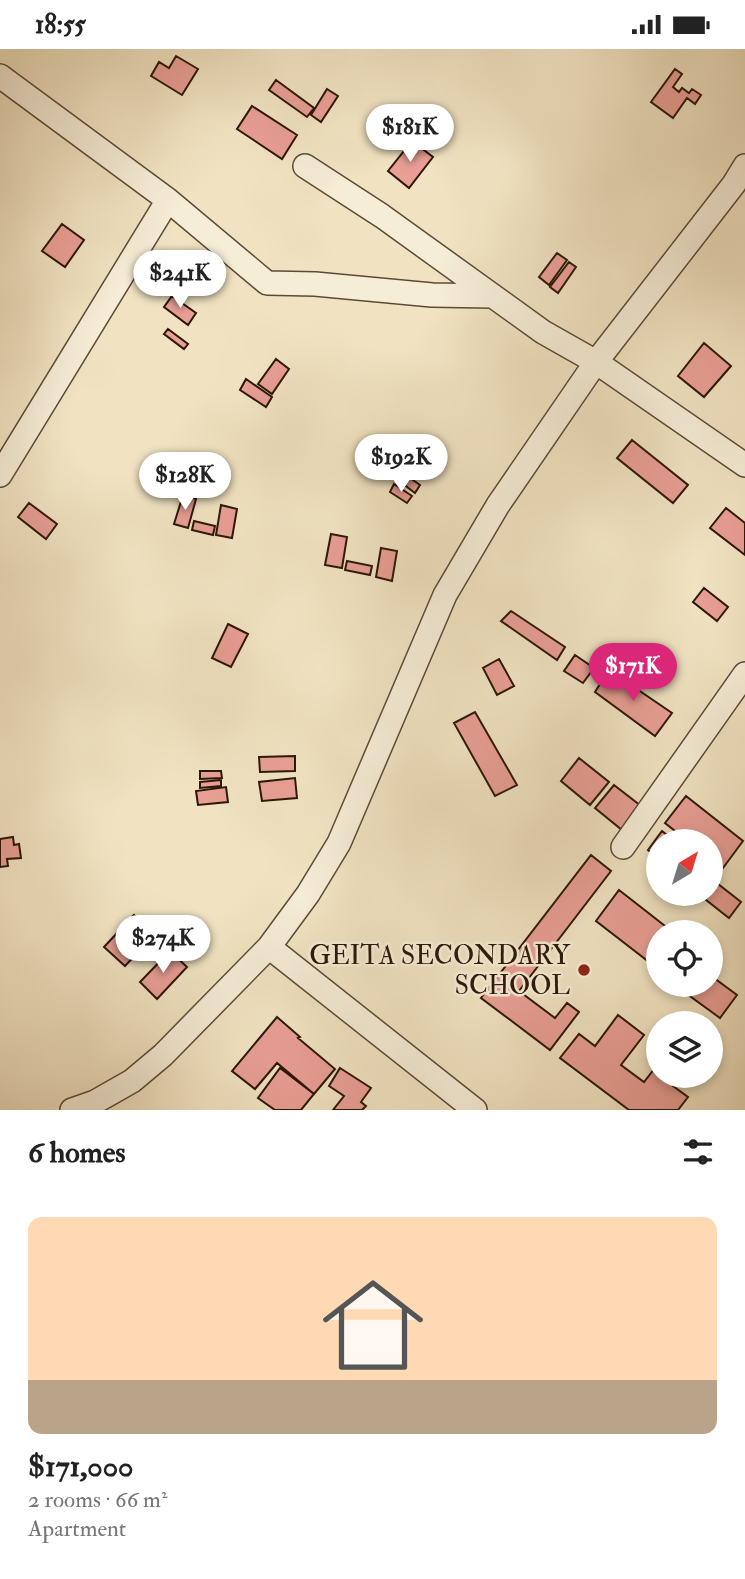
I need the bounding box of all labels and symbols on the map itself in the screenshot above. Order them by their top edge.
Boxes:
pin: $181K [361,104,459,164]
pin: $241K [131,251,229,310]
pin: $192K [352,435,450,494]
pin: $128K [136,453,234,512]
pin: $171K [584,643,682,703]
north arrow [646,829,723,907]
pin: $274K [114,915,212,975]
place label: GEITA SECONDARY SCHOOL [309,940,571,1002]
marker: GEITA SECONDARY SCHOOL [576,962,592,978]

